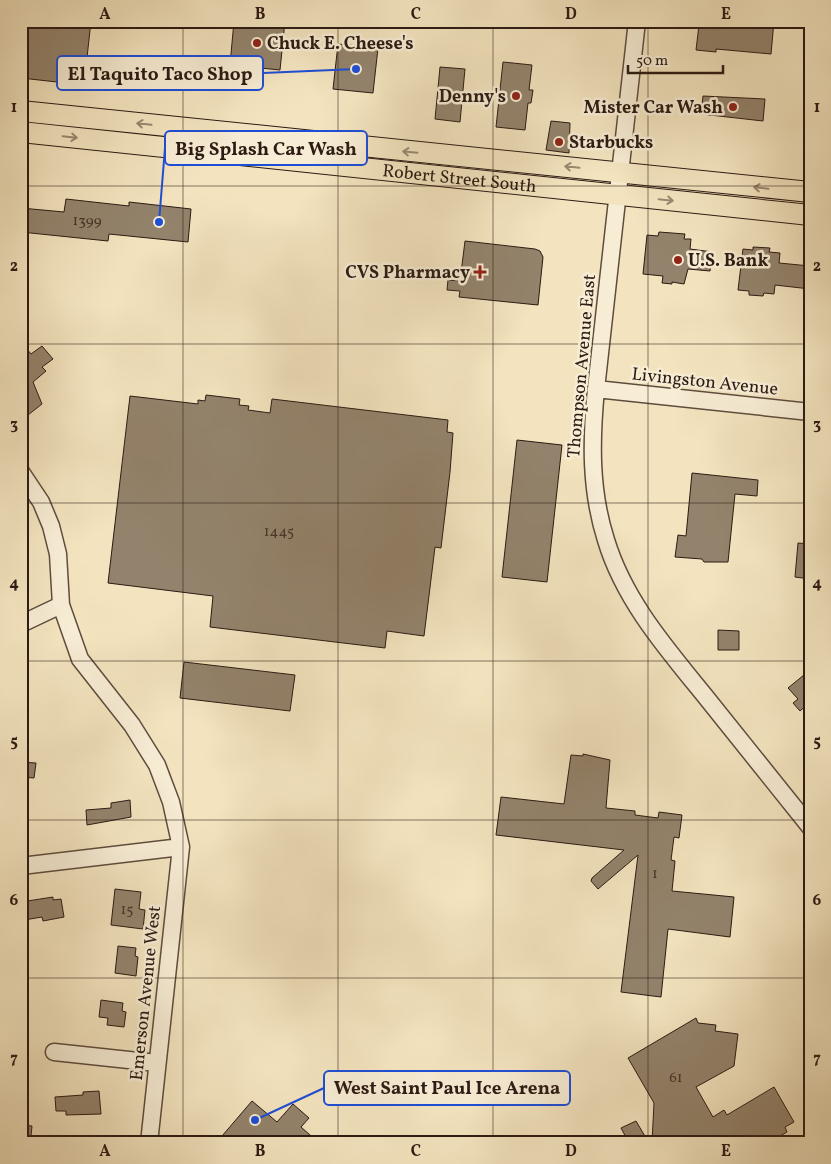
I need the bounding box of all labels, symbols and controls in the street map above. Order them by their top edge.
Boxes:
text: A [99,4,111,26]
text: B [255,4,266,26]
text: C [411,4,421,26]
text: D [565,4,577,26]
text: E [721,4,731,26]
place label: Chuck E. Cheese's [267,32,414,57]
marker: Chuck E. Cheese's [251,37,263,49]
scale bar [628,42,724,74]
text: 50 m [636,51,668,72]
callout: El Taquito Taco Shop [57,56,263,90]
text: El Taquito Taco Shop [68,62,252,88]
place label: Denny's [439,85,506,110]
marker: Denny's [510,90,522,102]
place label: Mister Car Wash [584,96,723,121]
text: 1 [11,97,17,119]
text: 1 [814,97,820,119]
marker: Mister Car Wash [727,101,739,113]
one-way arrow [136,119,152,129]
callout: Big Splash Car Wash [165,131,367,165]
place label: Starbucks [569,131,653,156]
one-way arrow [61,132,77,142]
marker: Starbucks [553,136,565,148]
text: Big Splash Car Wash [175,137,357,163]
one-way arrow [402,147,418,157]
street label: Robert Street South [381,159,538,200]
one-way arrow [564,162,580,172]
one-way arrow [754,183,770,192]
one-way arrow [658,195,674,205]
house number: 1399 [73,211,102,232]
place label: U.S. Bank [688,249,768,274]
marker: U.S. Bank [672,254,684,266]
text: 2 [10,256,18,278]
text: 2 [813,256,821,278]
place label: CVS Pharmacy [345,261,470,286]
marker: CVS Pharmacy [474,266,486,278]
street label: Thompson Avenue East [562,273,603,459]
street label: Livingston Avenue [630,362,779,403]
text: 3 [10,414,18,436]
text: 3 [813,414,821,436]
house number: 1445 [264,522,294,543]
text: 4 [9,573,19,595]
text: 4 [812,573,822,595]
text: 5 [10,731,18,753]
text: 5 [813,731,821,753]
house number: 1 [652,864,658,885]
text: 6 [10,890,19,912]
text: 6 [813,890,822,912]
house number: 15 [120,900,134,921]
street label: Emerson Avenue West [125,905,168,1082]
text: 7 [10,1048,18,1070]
text: 7 [813,1048,821,1070]
house number: 61 [669,1068,683,1089]
callout: West Saint Paul Ice Arena [324,1071,570,1105]
text: West Saint Paul Ice Arena [334,1076,560,1102]
text: A [99,1141,111,1163]
text: B [255,1141,266,1163]
text: C [411,1141,421,1163]
text: D [565,1141,577,1163]
text: E [721,1141,731,1163]

